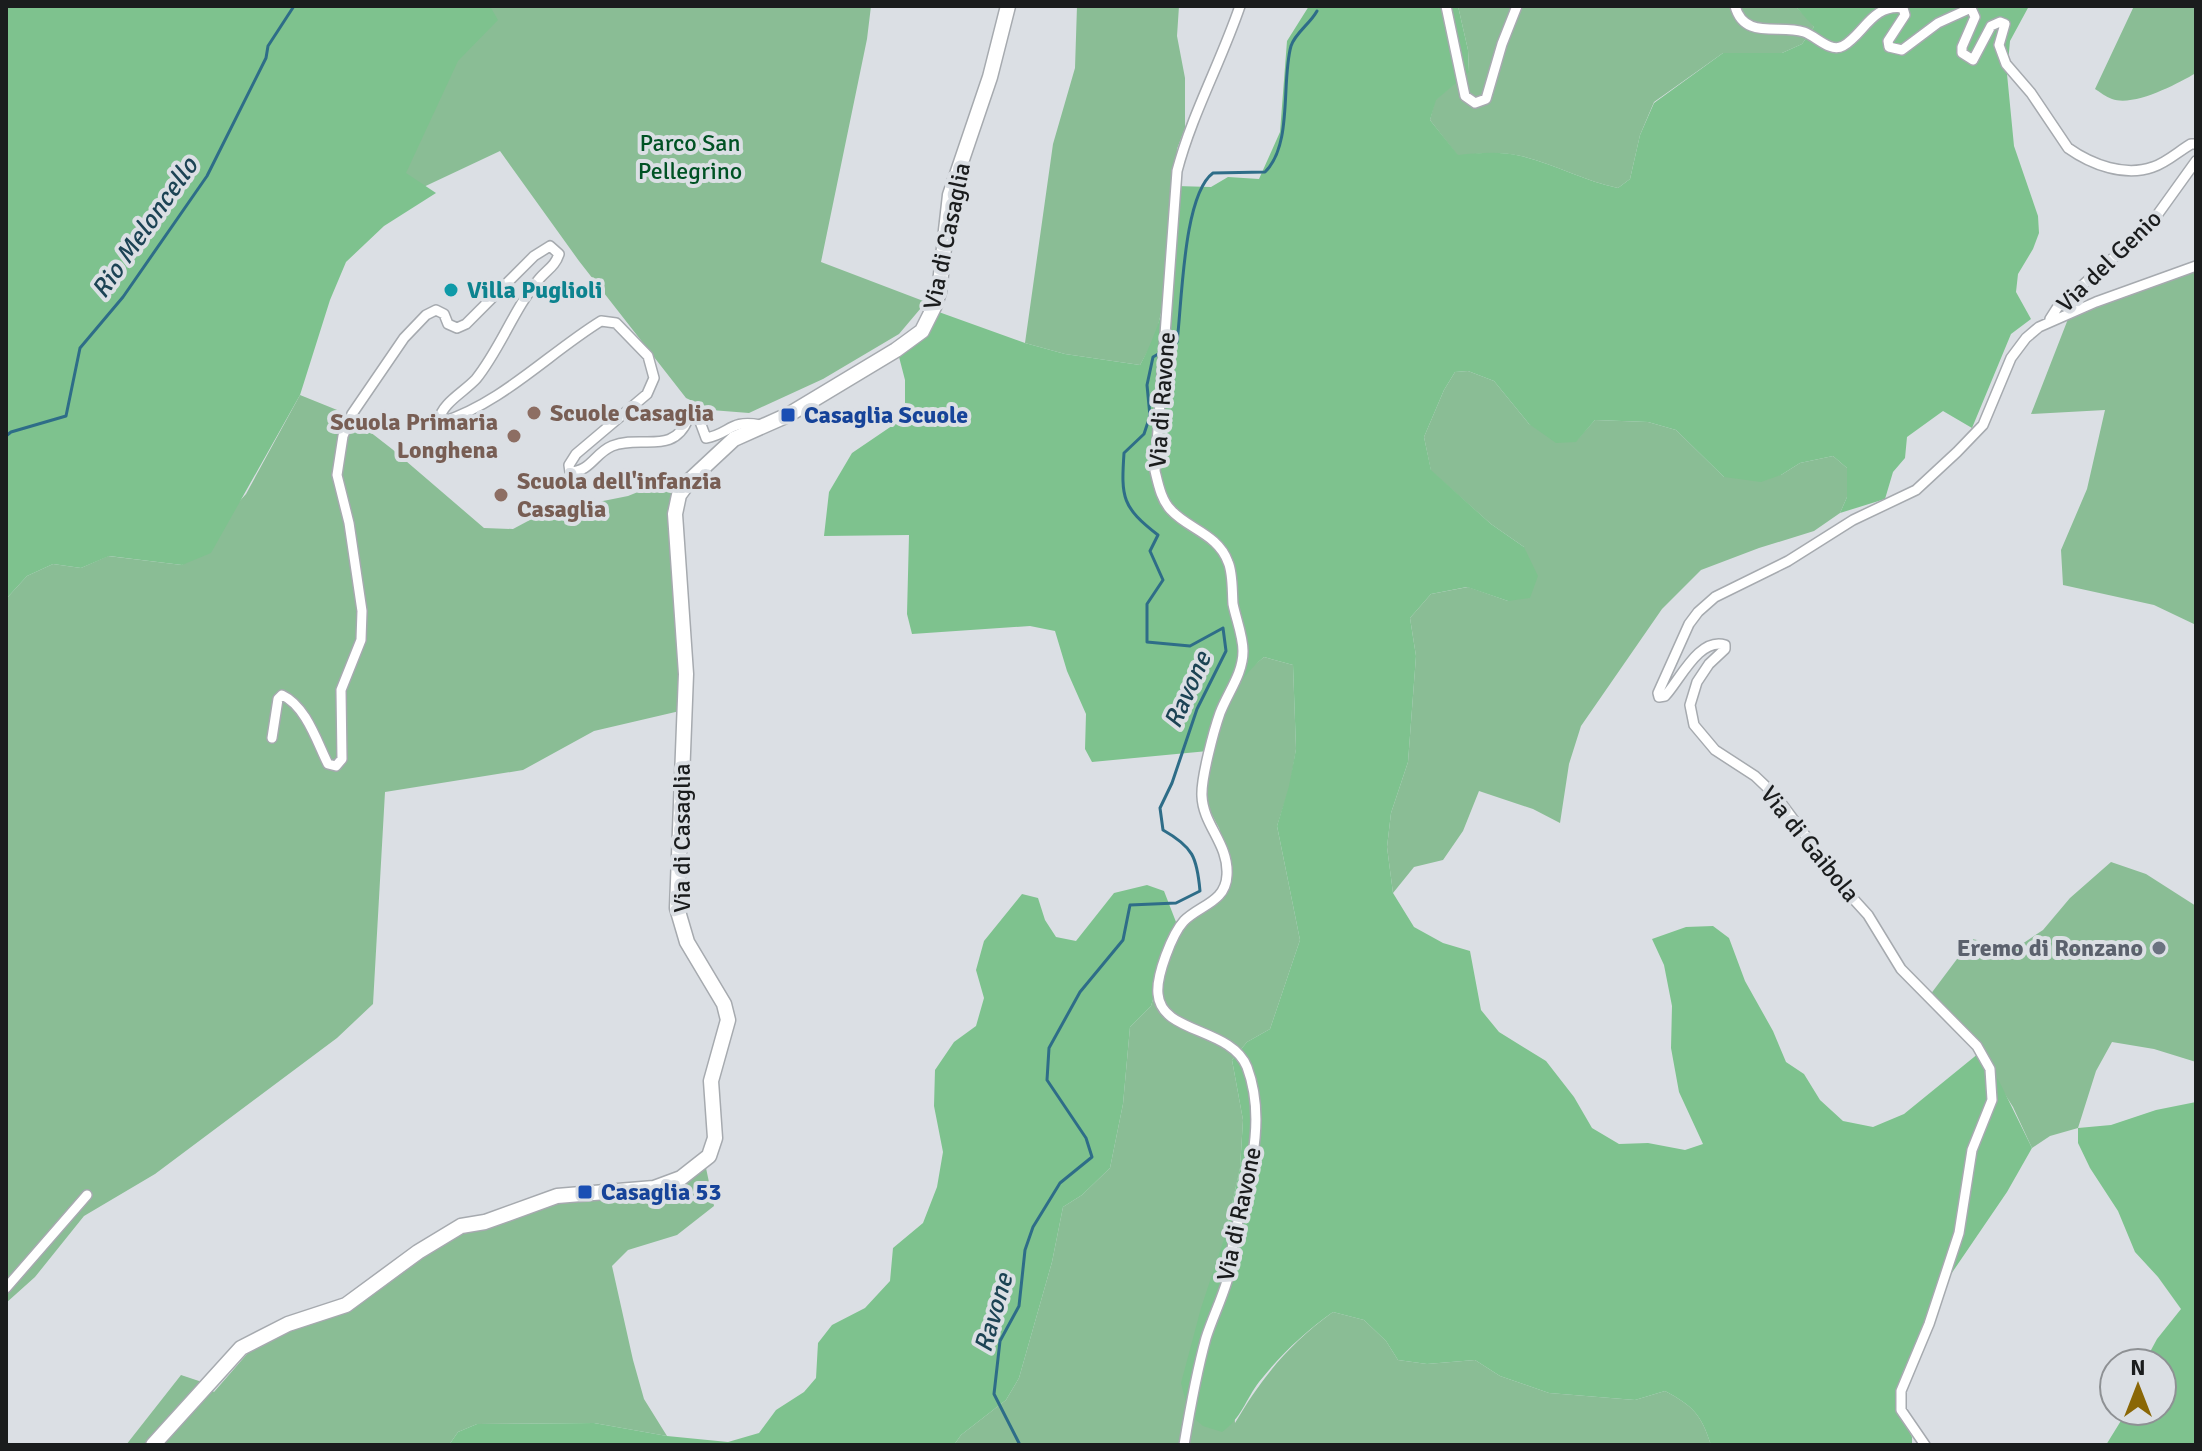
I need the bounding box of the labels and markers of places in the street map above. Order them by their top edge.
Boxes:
place label: Villa Puglioli [467,275,602,305]
marker: Villa Puglioli [442,281,460,299]
place label: Scuole Casaglia [550,398,714,428]
place label: Casaglia Scuole [804,400,968,430]
marker: Scuole Casaglia [525,404,543,422]
marker: Casaglia Scuole [779,406,797,424]
place label: Scuola Primaria Longhena [330,407,498,465]
marker: Scuola Primaria Longhena [505,427,523,445]
place label: Scuola dell'infanzia Casaglia [517,466,722,524]
marker: Scuola dell'infanzia Casaglia [492,486,510,504]
place label: Eremo di Ronzano [1957,933,2143,963]
marker: Eremo di Ronzano [2150,939,2168,957]
place label: Casaglia 53 [601,1177,722,1207]
marker: Casaglia 53 [576,1183,594,1201]

